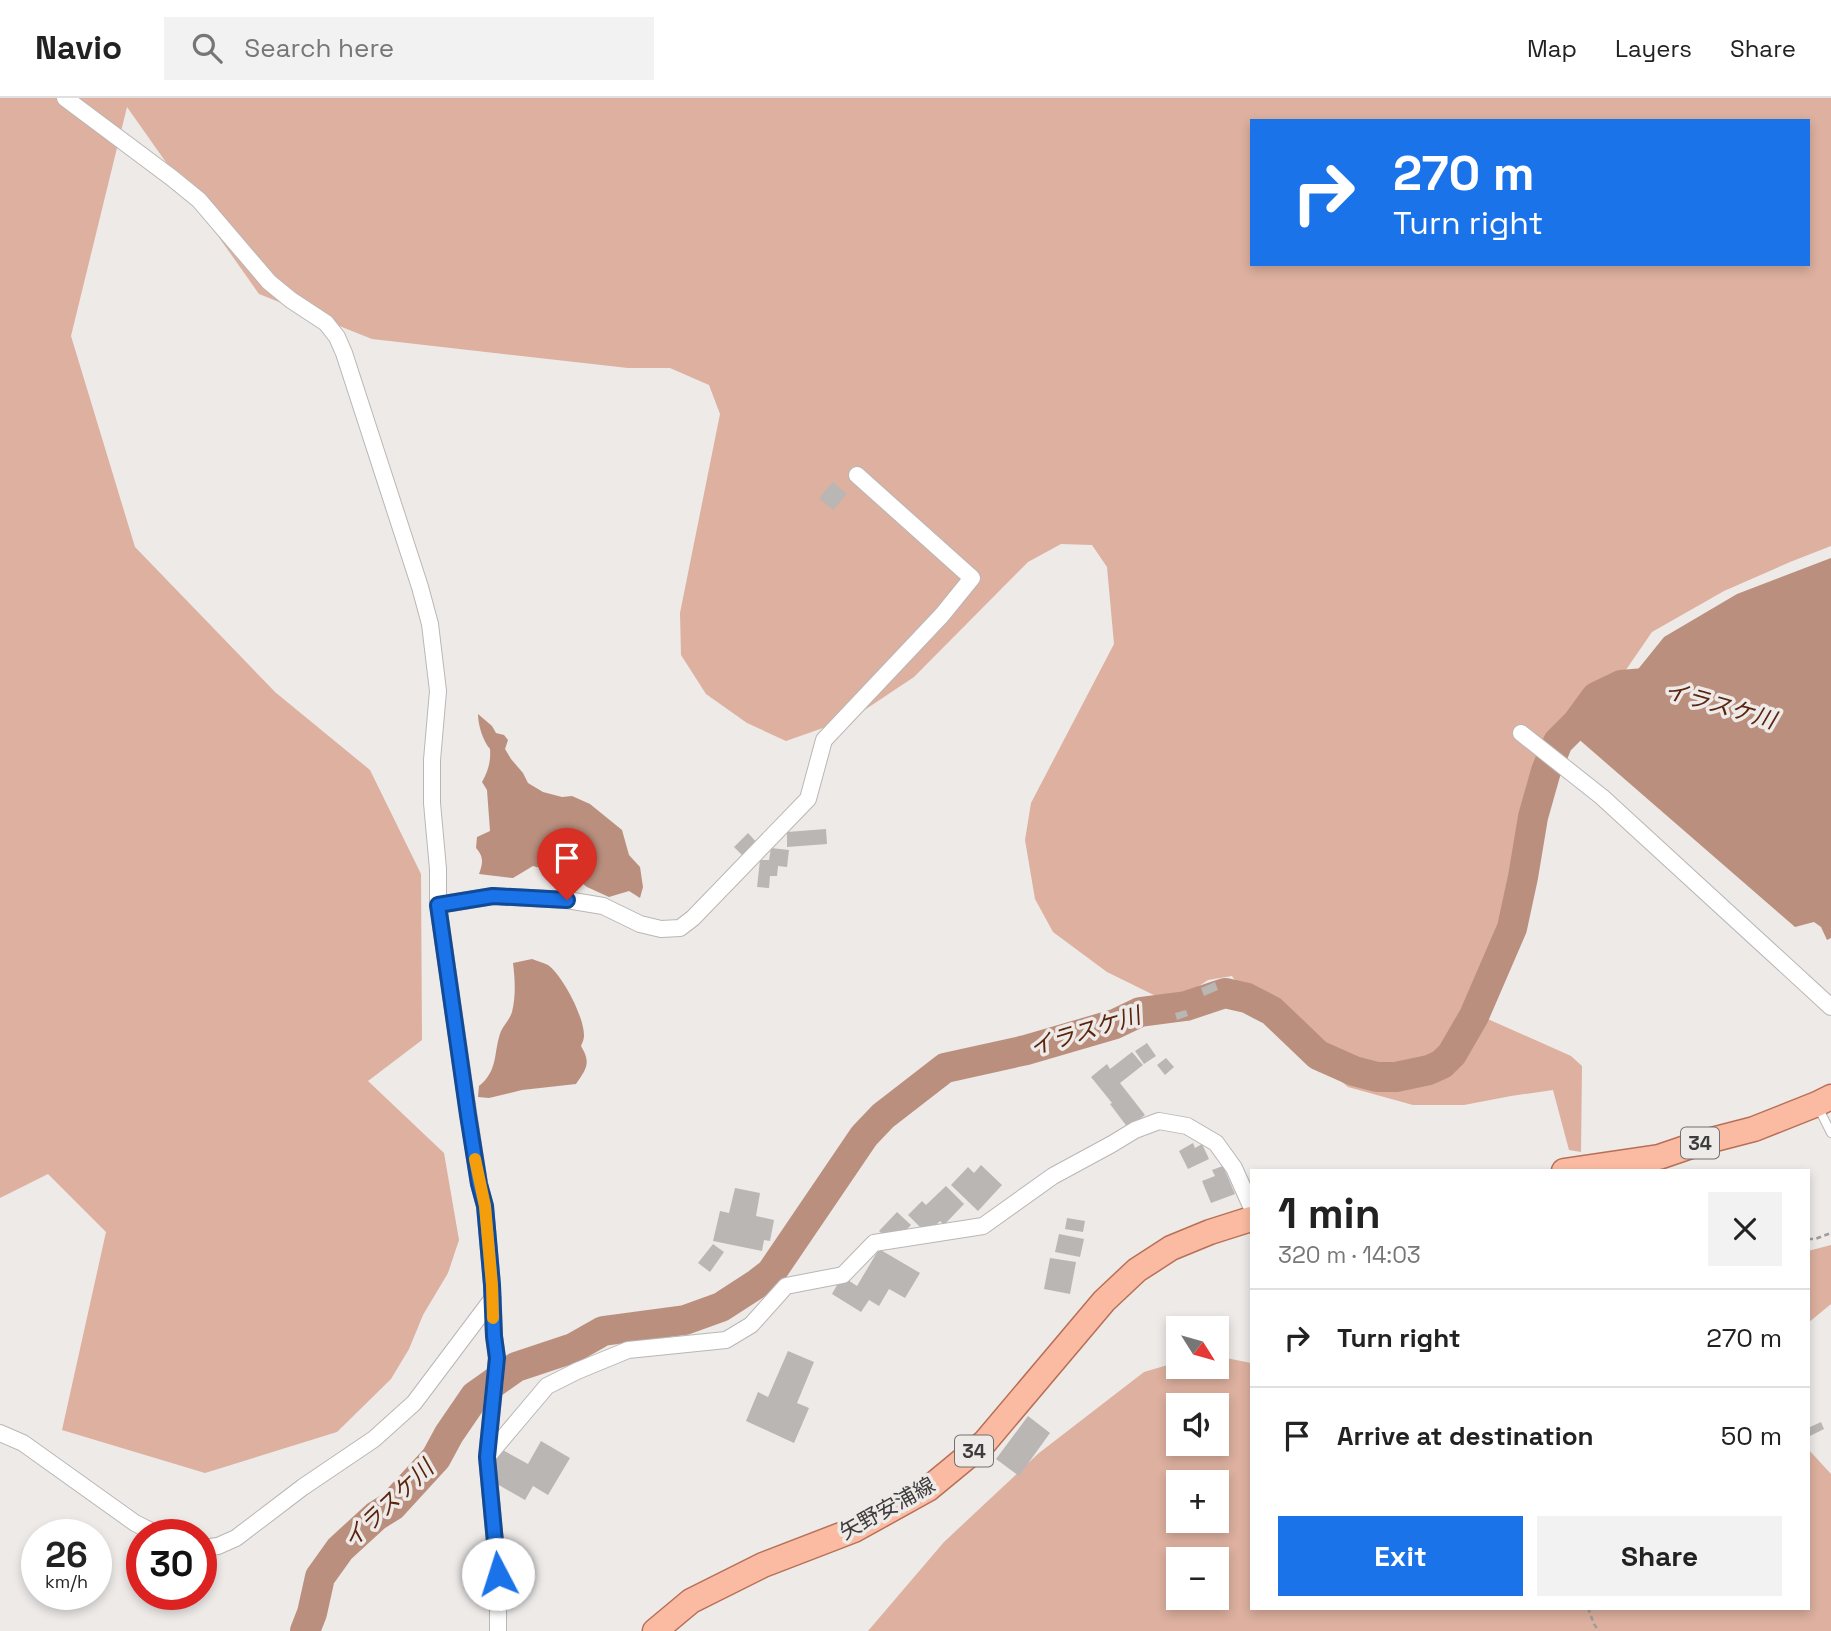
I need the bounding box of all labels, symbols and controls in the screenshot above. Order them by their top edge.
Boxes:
search box [164,17,654,80]
text: Navio [35,27,122,69]
icon: search [188,29,226,67]
text: Search here [244,31,394,65]
text: Map [1527,33,1577,64]
text: Layers [1615,33,1692,64]
text: Share [1730,33,1796,64]
text: 270 m [1393,142,1535,204]
icon: right [1278,147,1369,238]
text: Turn right [1393,203,1543,243]
water label: イラスケ川 [1661,675,1782,736]
pin [537,828,597,900]
icon: arrive [548,839,586,877]
water label: イラスケ川 [1026,999,1147,1062]
road number: 34 [1681,1128,1719,1158]
text: 1 min [1278,1187,1381,1240]
button: close [1708,1192,1782,1266]
text: 320 m · 14:03 [1278,1240,1421,1270]
north arrow [1166,1316,1228,1379]
map controls [1166,1316,1229,1610]
icon: right [1278,1319,1316,1357]
text: Turn right [1337,1321,1461,1355]
text: 270 m [1706,1321,1782,1355]
button: sound [1166,1393,1229,1456]
icon: arrive [1278,1417,1316,1455]
text: Arrive at destination [1337,1419,1594,1453]
text: 50 m [1721,1419,1782,1453]
road number: 34 [955,1436,993,1466]
water label: イラスケ川 [336,1451,442,1555]
button: + [1166,1470,1229,1533]
street label: 矢野安浦線 [835,1471,939,1545]
button: Exit [1278,1516,1523,1596]
button: Share [1537,1516,1782,1596]
speed limit sign: 30 [126,1519,217,1610]
text: 26 [45,1533,88,1577]
position arrow [461,1537,535,1611]
button: − [1166,1547,1229,1610]
text: km/h [45,1570,88,1593]

